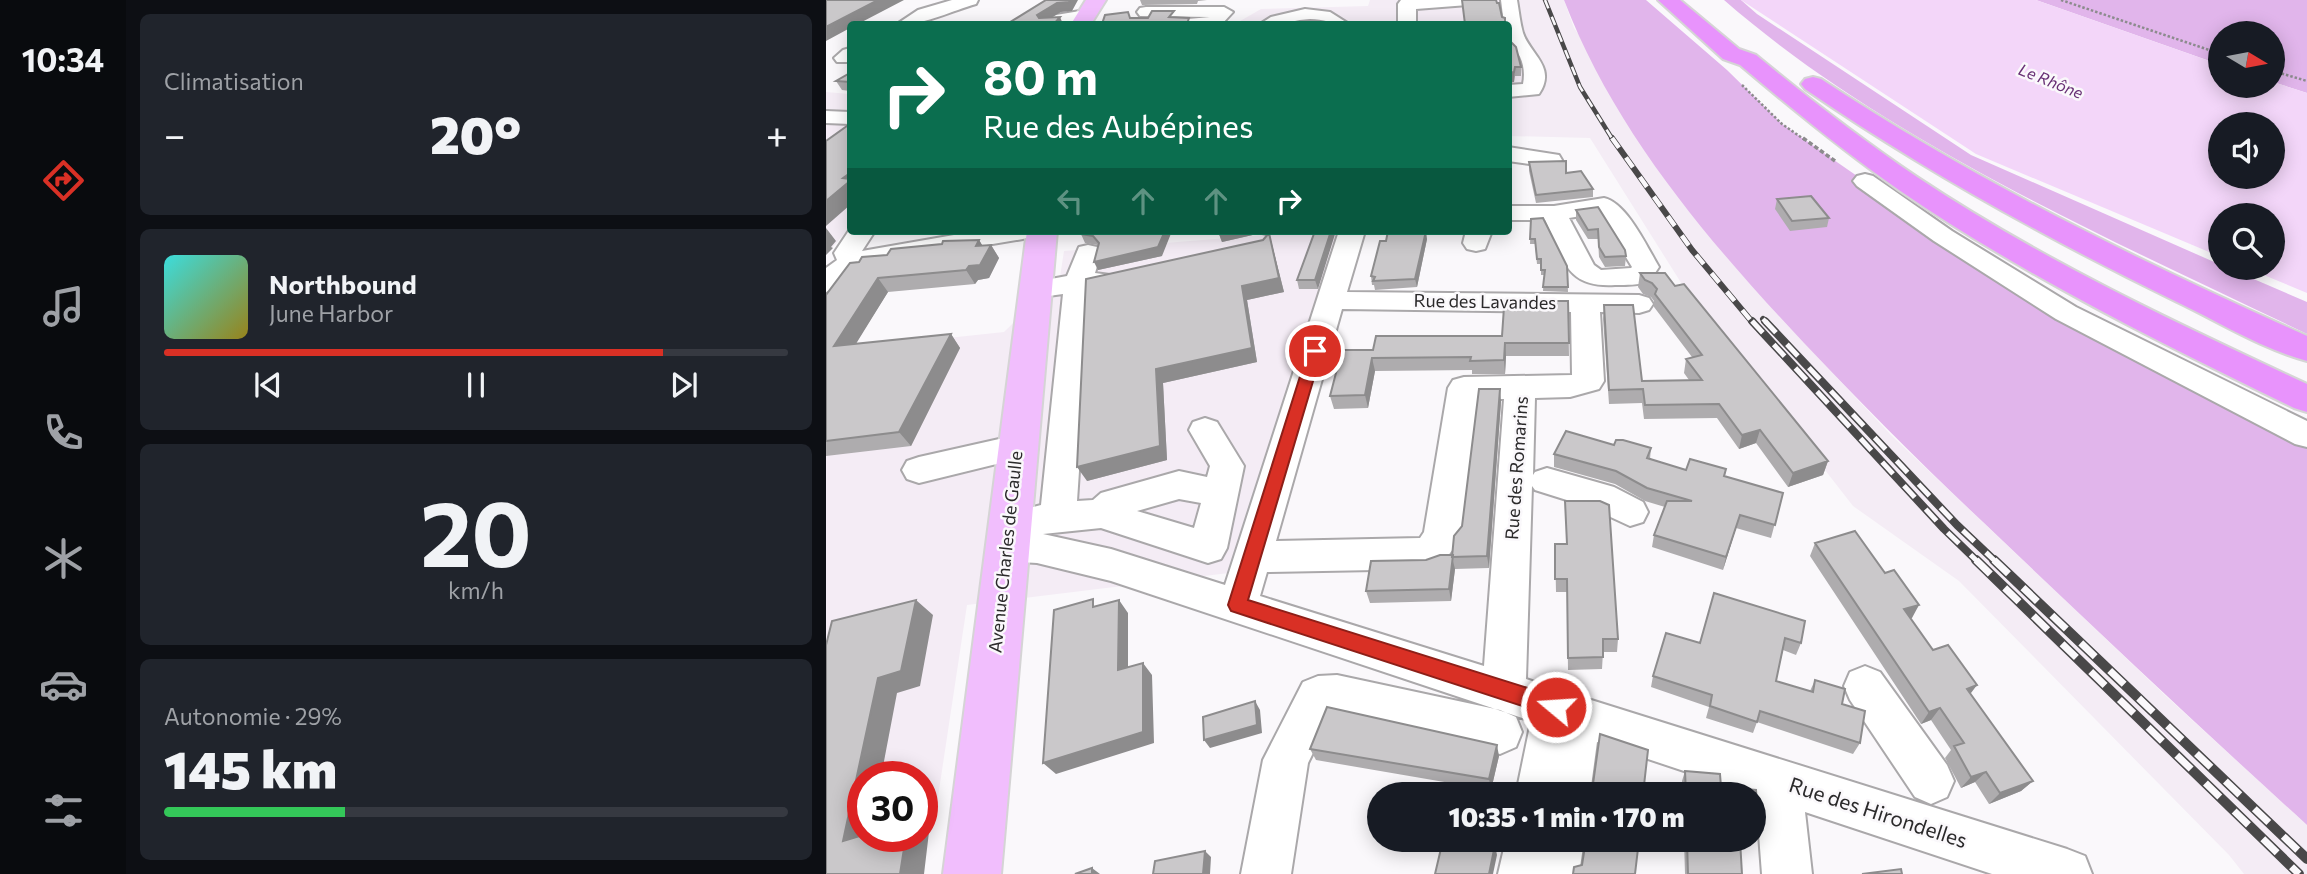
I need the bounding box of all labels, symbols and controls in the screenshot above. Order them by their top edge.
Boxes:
north arrow [2208,21,2286,98]
map controls [2208,21,2285,280]
text: 10:34 [22,39,104,79]
text: 80 m [983,45,1098,105]
icon: right [868,49,959,140]
water label: Le Rhône [2016,59,2087,102]
text: Climatisation [164,67,304,95]
text: 20° [430,101,521,165]
text: Rue des Aubépines [983,105,1254,145]
text: − [164,110,186,157]
text: + [766,110,788,157]
button: sound [2208,112,2285,189]
icon: directions [39,156,88,205]
icon: left [1051,182,1089,220]
icon: ahead [1124,182,1162,220]
icon: ahead [1197,182,1235,220]
icon: right [1270,182,1308,220]
button: search [2208,203,2285,280]
text: Northbound [269,268,417,299]
icon: music [39,282,88,331]
street label: Rue des Lavandes [1413,289,1557,313]
text: June Harbor [269,299,393,327]
pin [1285,321,1345,381]
icon: arrive [1296,332,1334,370]
icon: previous [249,366,287,404]
icon: pause [457,366,495,404]
icon: next [665,366,703,404]
street label: Rue des Romarins [1500,395,1532,541]
icon: phone [39,408,88,457]
street label: Avenue Charles de Gaulle [983,450,1027,654]
text: 20 [420,474,532,586]
icon: climate [39,534,88,583]
text: km/h [448,576,504,604]
icon: car [39,660,88,709]
position arrow [1519,670,1593,744]
text: Autonomie · 29% [164,702,342,730]
text: 145 km [164,736,337,800]
speed limit sign: 30 [847,761,938,852]
street label: Rue des Hirondelles [1786,771,1971,852]
icon: filters [39,786,88,835]
text: 10:35 · 1 min · 170 m [1449,801,1684,832]

